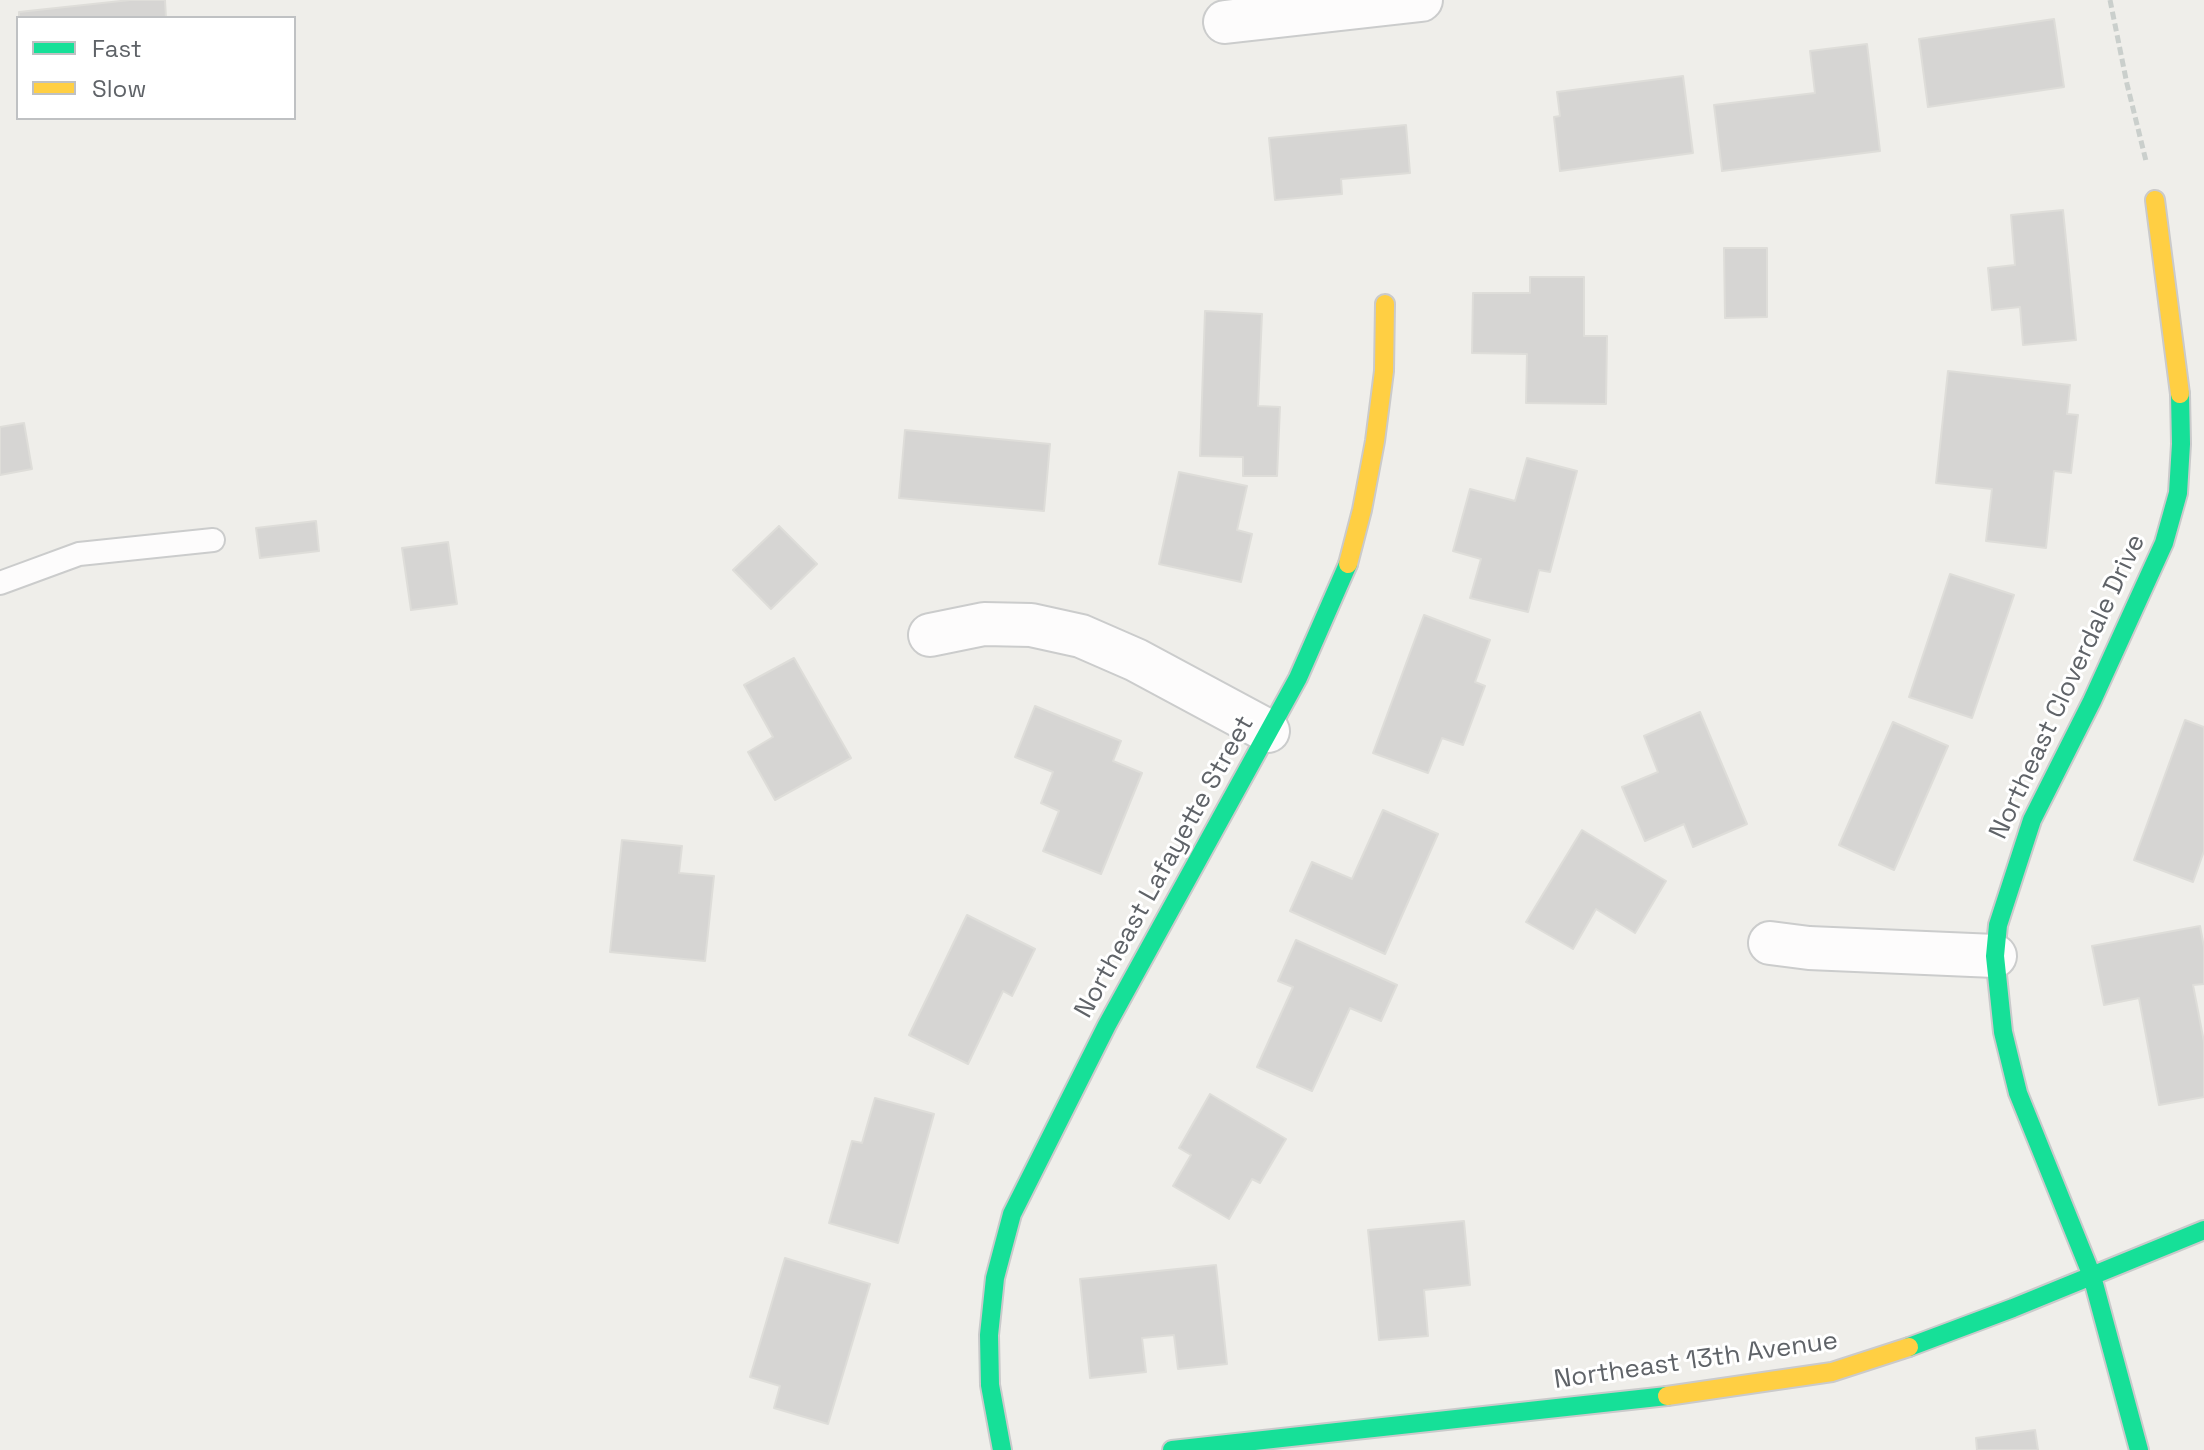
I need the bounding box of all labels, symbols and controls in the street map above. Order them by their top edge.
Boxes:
legend [16,16,296,120]
text: Fast [92,33,142,64]
text: Slow [92,73,146,104]
street label: Northeast Cloverdale Drive [1984,530,2152,844]
street label: Northeast Lafayette Street [1069,710,1261,1024]
street label: Northeast 13th Avenue [1552,1326,1840,1396]

